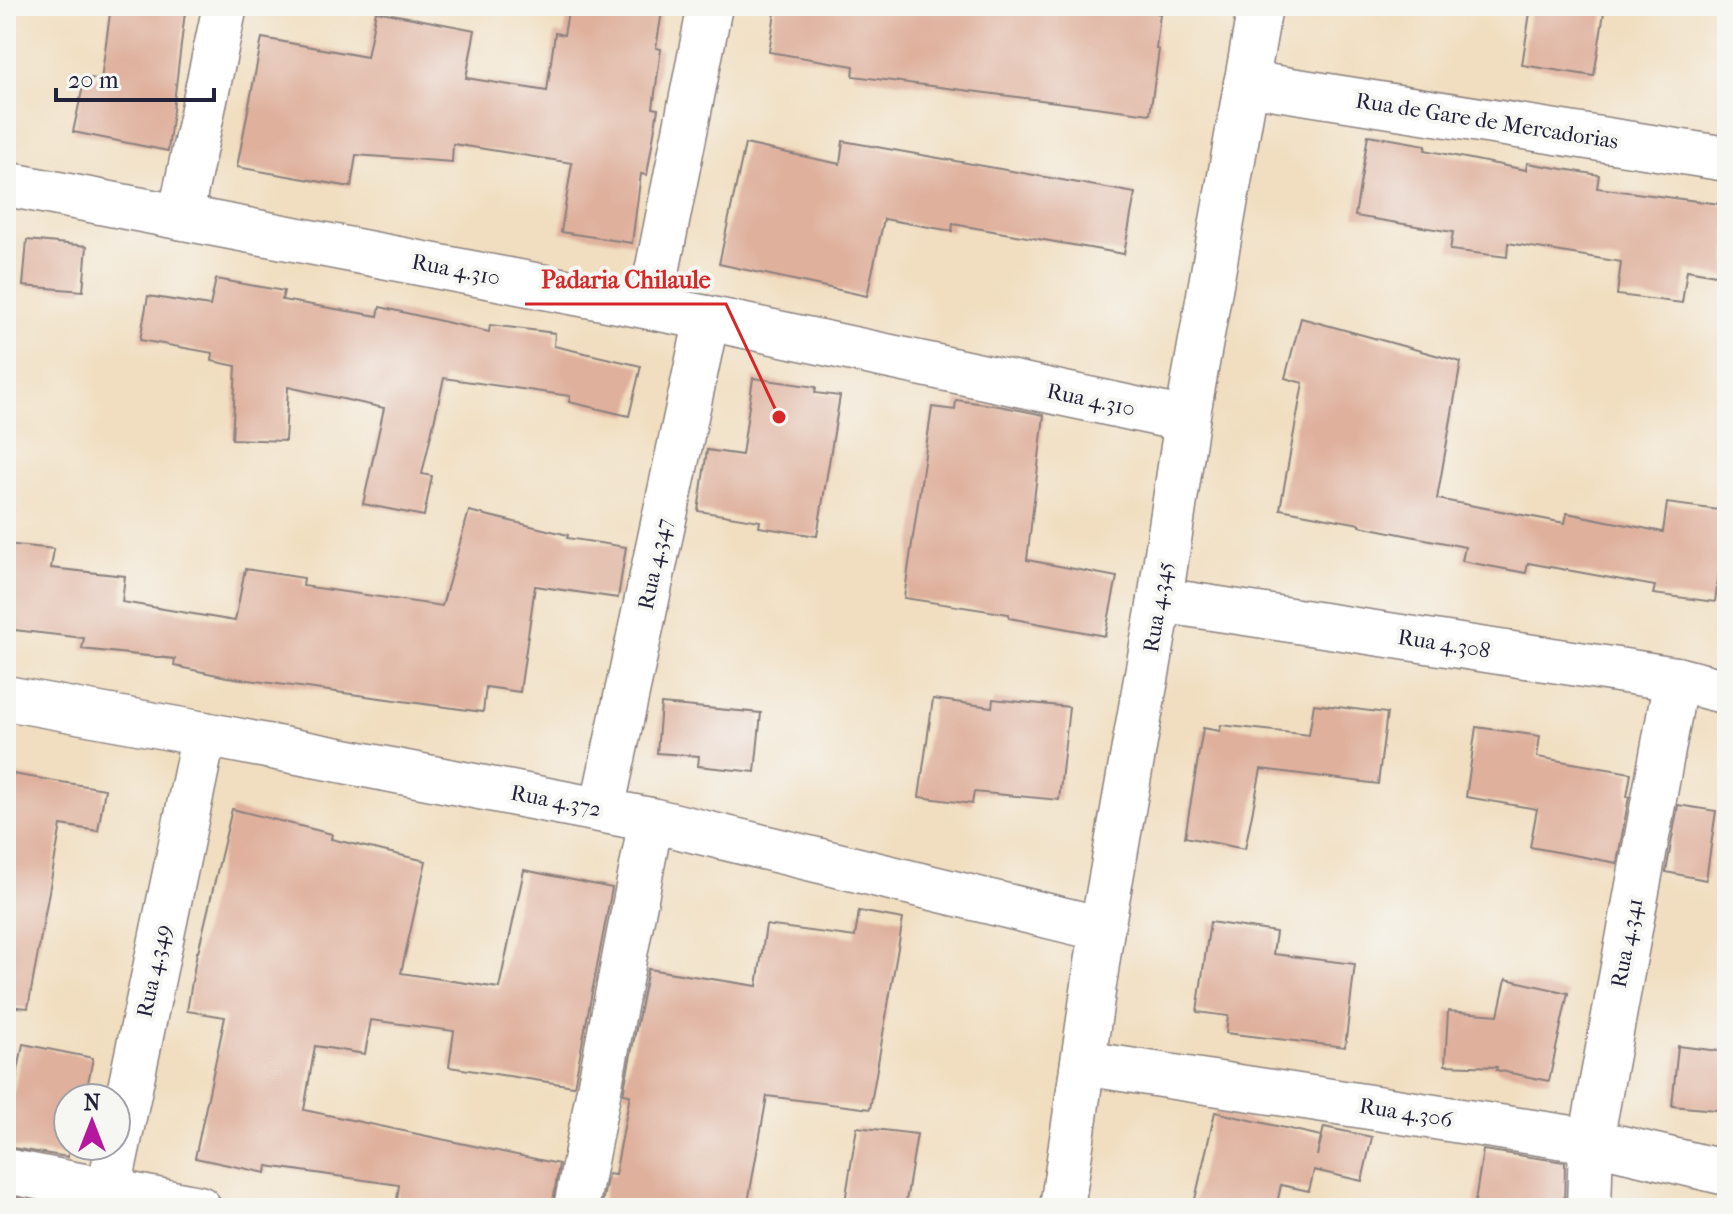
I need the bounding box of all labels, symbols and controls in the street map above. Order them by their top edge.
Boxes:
scale bar [56,52,214,102]
text: 20 m [68,66,119,94]
street label: Rua de Gare de Mercadorias [1354,87,1620,155]
street label: Rua 4.310 [410,249,502,291]
callout: Padaria Chilaule [525,256,726,304]
text: Padaria Chilaule [541,266,711,294]
street label: Rua 4.310 [1044,378,1138,422]
street label: Rua 4.347 [633,516,677,612]
street label: Rua 4.345 [1138,560,1178,654]
street label: Rua 4.308 [1396,624,1492,664]
street label: Rua 4.372 [509,779,603,823]
street label: Rua 4.341 [1606,896,1648,990]
street label: Rua 4.349 [131,922,177,1020]
north arrow [52,1082,132,1162]
text: N [84,1090,101,1116]
street label: Rua 4.306 [1358,1093,1454,1133]

